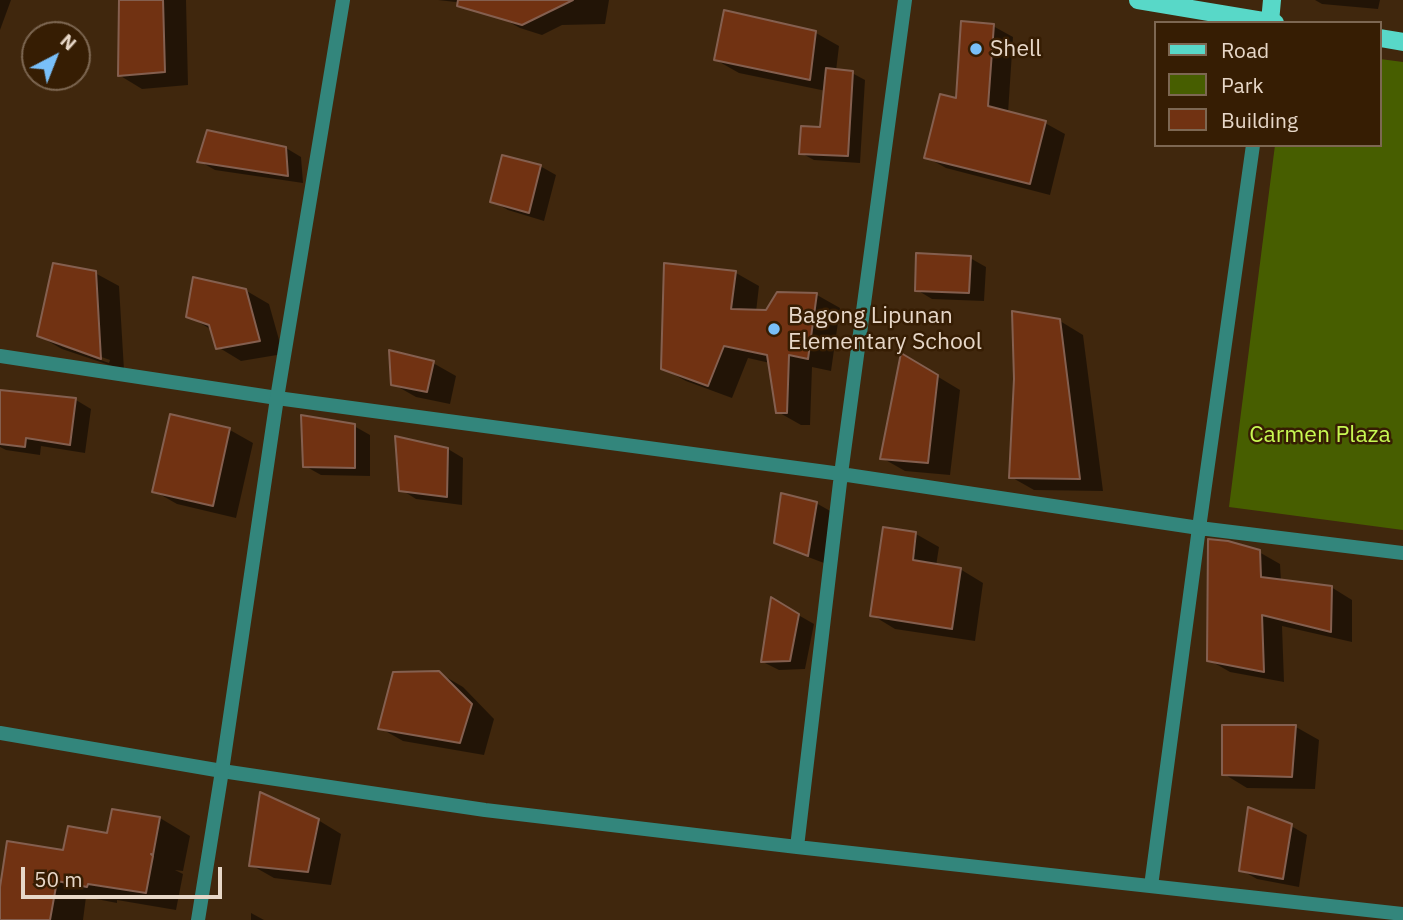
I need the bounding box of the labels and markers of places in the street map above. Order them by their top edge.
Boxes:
place label: Shell [990,35,1041,63]
marker: Shell [968,41,984,57]
place label: Bagong Lipunan Elementary School [788,302,982,356]
marker: Bagong Lipunan Elementary School [766,321,782,337]

